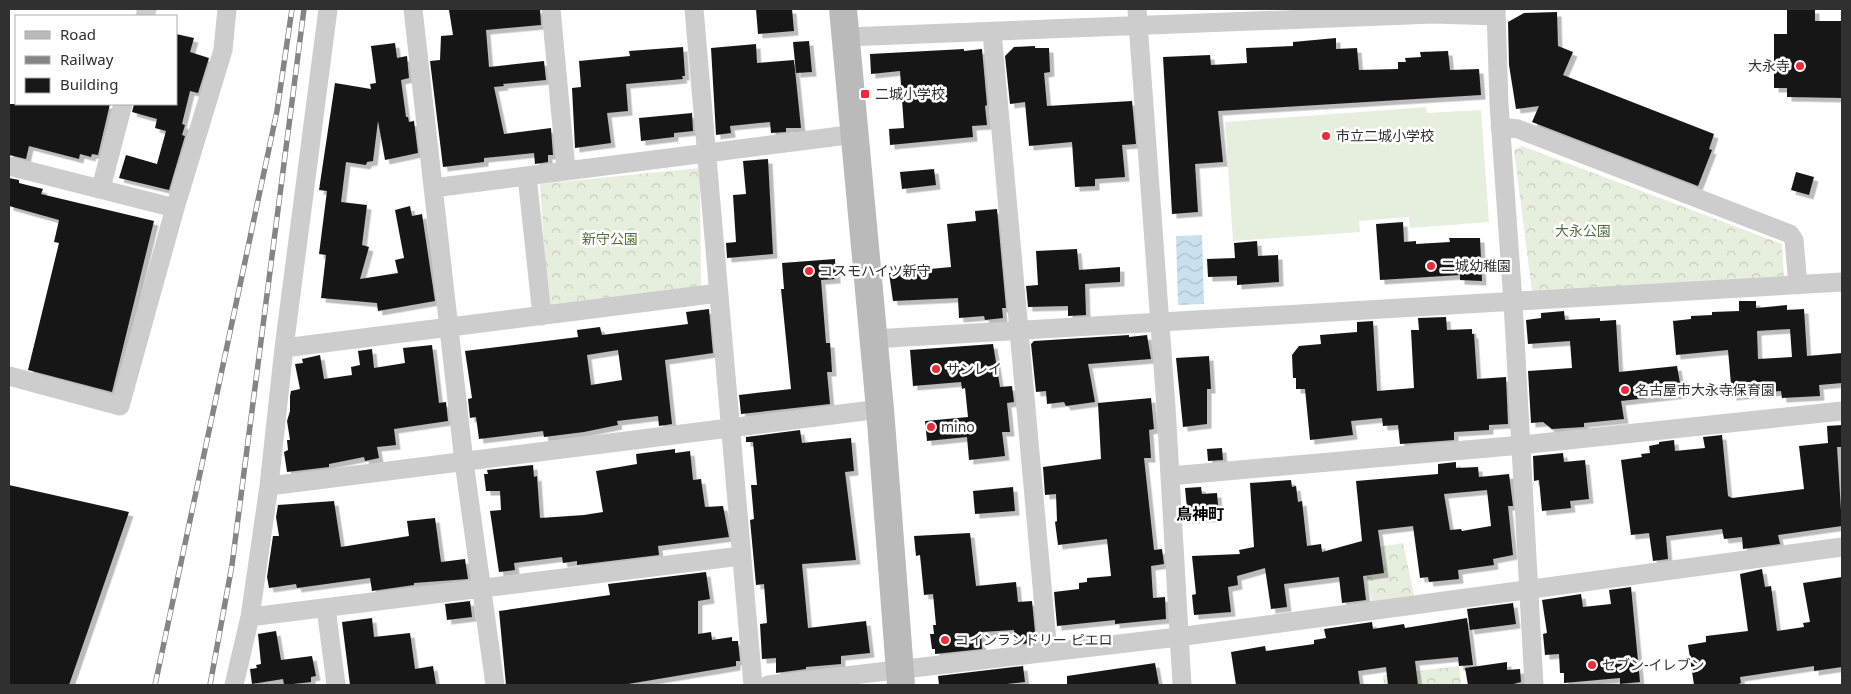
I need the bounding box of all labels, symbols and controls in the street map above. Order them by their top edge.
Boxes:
legend [15,15,178,105]
text: Road [60,24,96,44]
text: Railway [60,49,114,69]
place label: 大永寺 [1748,56,1790,75]
marker: 大永寺 [1794,60,1806,72]
text: Building [60,74,118,94]
place label: 二城小学校 [875,84,945,103]
marker: 二城小学校 [859,88,871,100]
place label: 市立二城小学校 [1336,126,1434,145]
marker: 市立二城小学校 [1320,130,1332,142]
park label: 大永公園 [1555,221,1611,240]
park label: 新守公園 [582,229,638,248]
place label: 二城幼稚園 [1441,256,1511,275]
marker: 二城幼稚園 [1425,260,1437,272]
place label: コスモハイツ新守 [819,261,931,280]
marker: コスモハイツ新守 [803,265,815,277]
place label: サンレイ [946,359,1002,378]
marker: サンレイ [930,363,942,375]
place label: 名古屋市大永寺保育園 [1635,380,1775,399]
marker: 名古屋市大永寺保育園 [1619,384,1631,396]
place label: mino [941,417,975,436]
marker: mino [925,421,937,433]
district label: 鳥神町 [1176,503,1224,525]
place label: コインランドリー ピエロ [955,630,1113,649]
marker: コインランドリー ピエロ [939,634,951,646]
place label: セブン-イレブン [1602,655,1705,674]
marker: セブン-イレブン [1586,659,1598,671]

